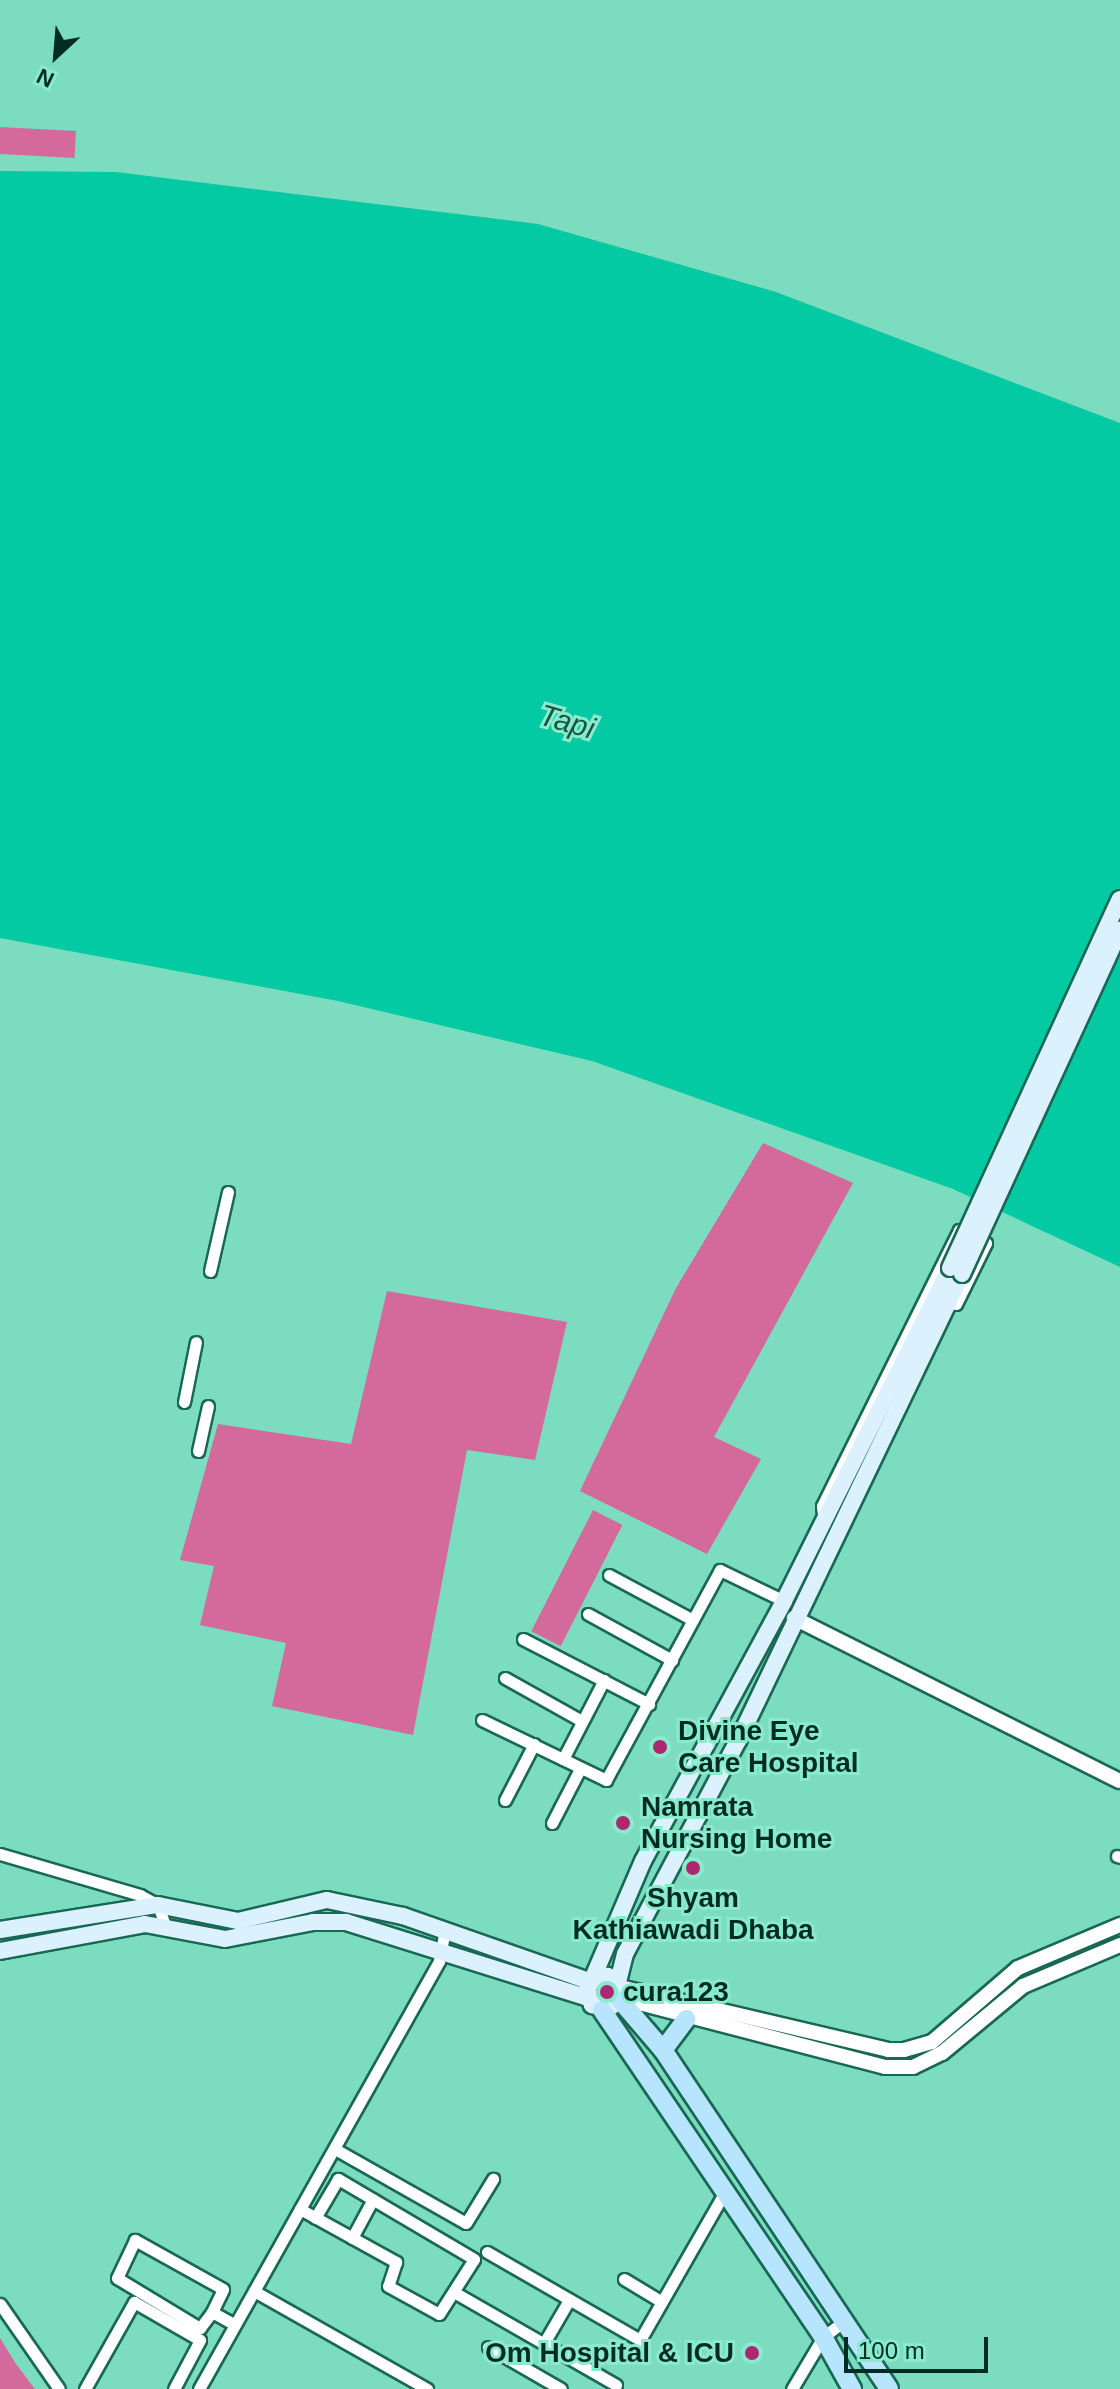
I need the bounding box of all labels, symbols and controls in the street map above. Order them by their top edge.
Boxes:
north arrow [16,16,96,96]
text: N [33,63,58,93]
water label: Tapi [535,697,599,747]
place label: Divine Eye Care Hospital [678,1714,858,1780]
marker: Divine Eye Care Hospital [649,1736,671,1758]
place label: Namrata Nursing Home [641,1790,832,1856]
marker: Namrata Nursing Home [612,1812,634,1834]
marker: Shyam Kathiawadi Dhaba [684,1859,702,1877]
place label: Shyam Kathiawadi Dhaba [572,1881,814,1947]
place label: cura123 [623,1975,729,2009]
marker: cura123 [598,1983,616,2001]
scale bar [848,2321,992,2371]
place label: Om Hospital & ICU [485,2336,734,2370]
text: 100 m [858,2337,925,2364]
marker: Om Hospital & ICU [741,2342,763,2364]

